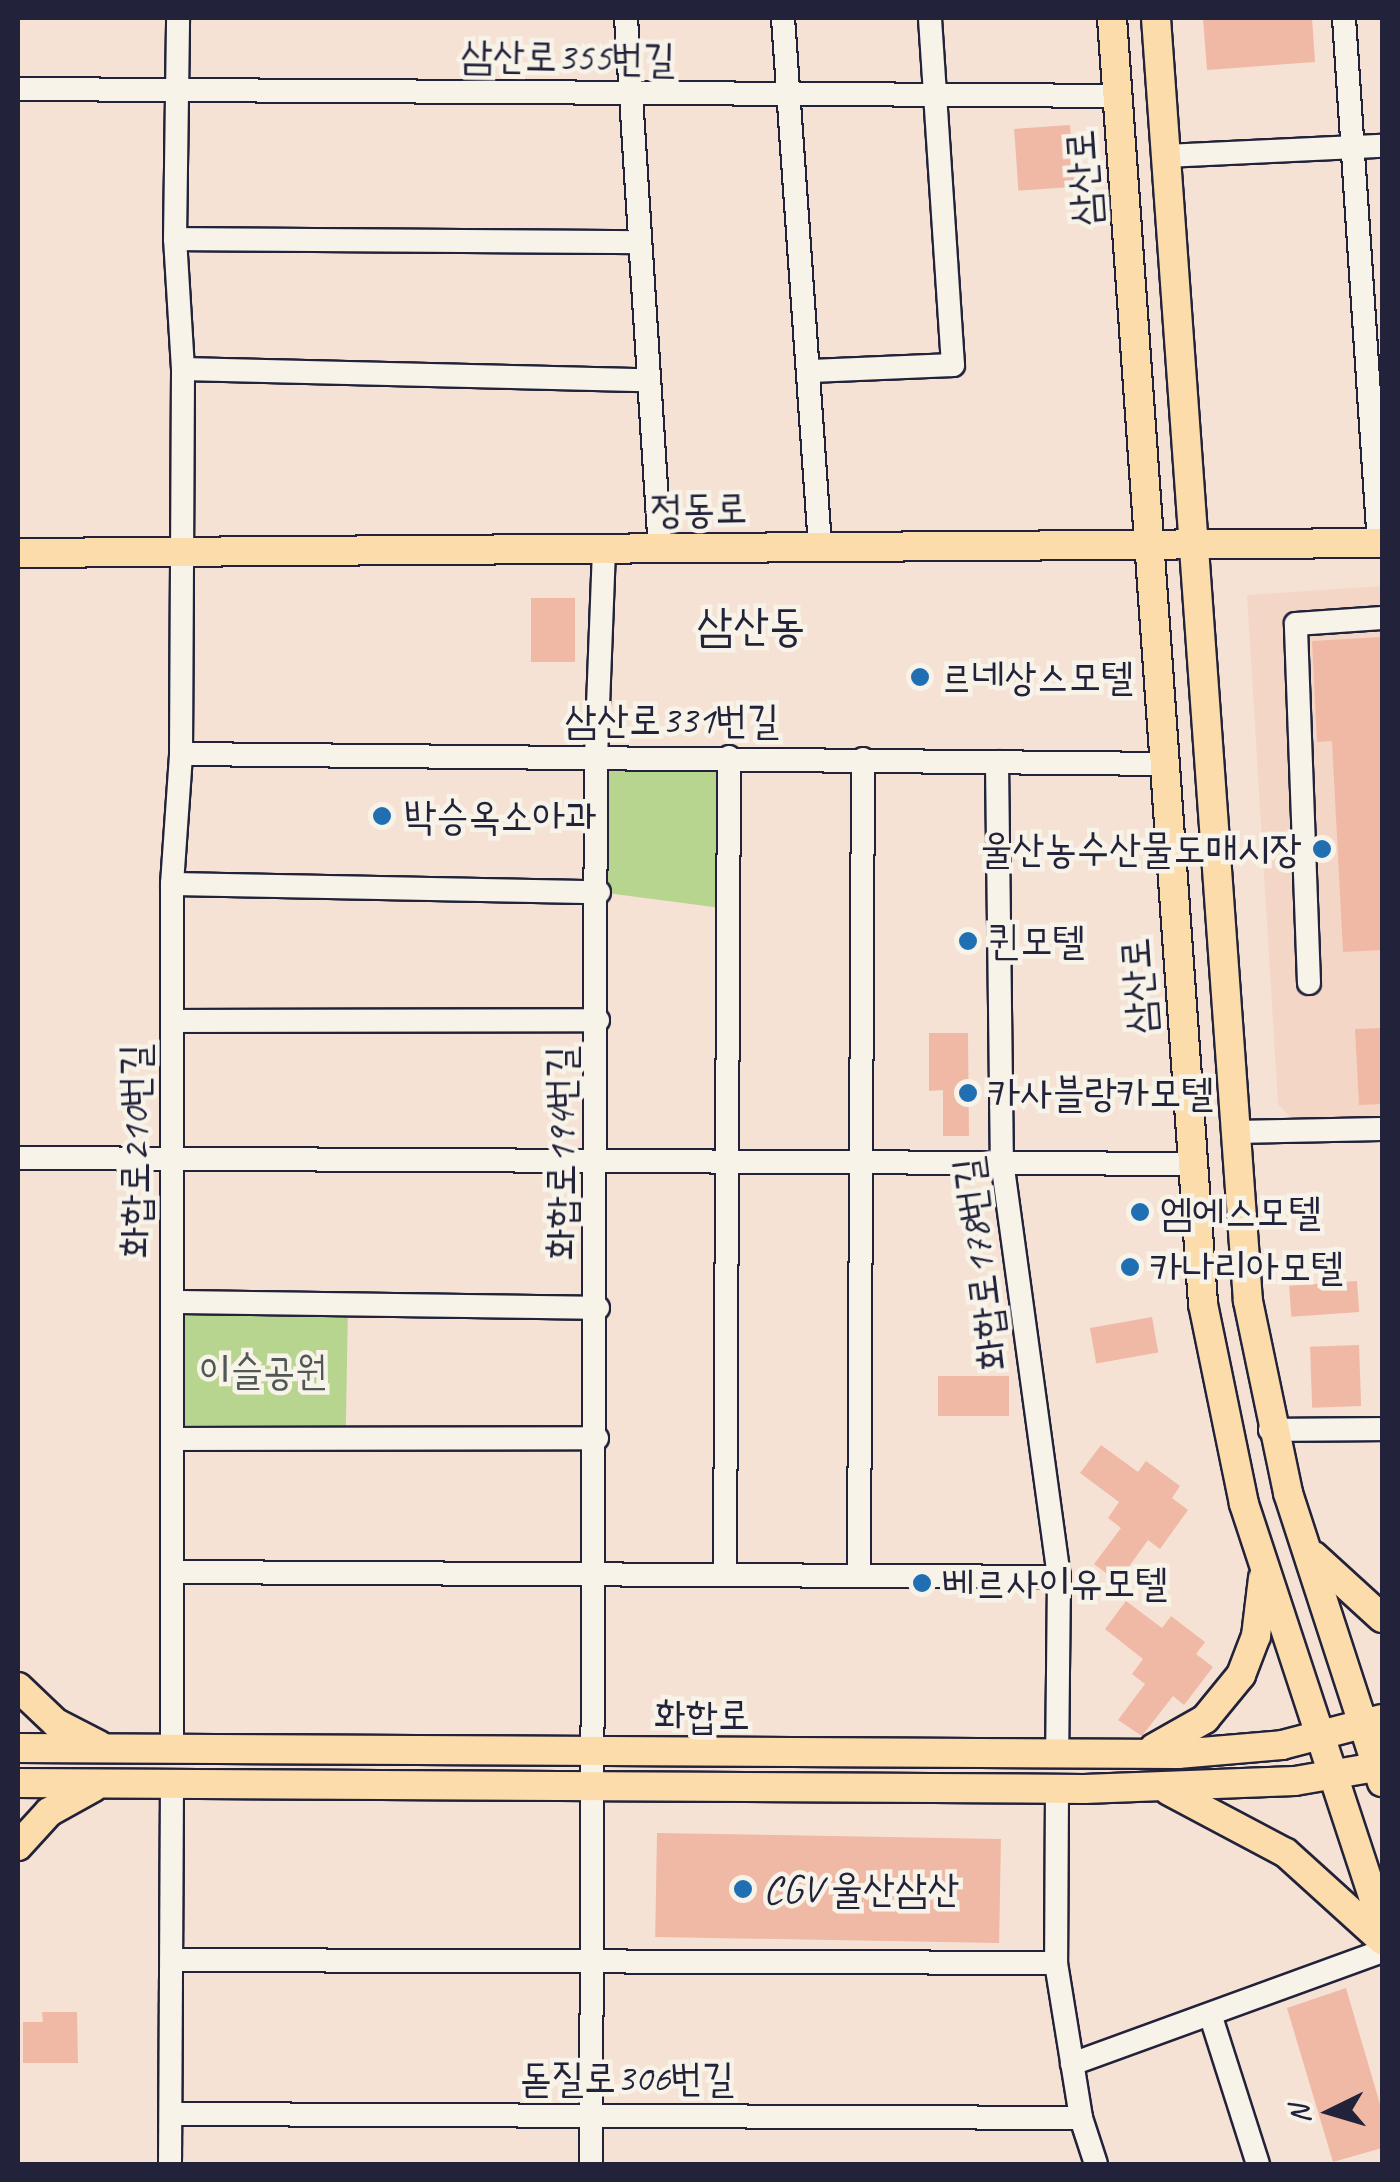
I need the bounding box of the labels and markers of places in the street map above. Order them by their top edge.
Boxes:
place label: 르네상스모텔 [940,653,1133,701]
marker: 르네상스모텔 [909,666,931,688]
place label: 박승옥소아과 [404,792,597,840]
marker: 박승옥소아과 [369,803,395,829]
place label: 울산농수산물도매시장 [980,825,1302,873]
marker: 울산농수산물도매시장 [1311,838,1333,860]
place label: 퀸모텔 [988,917,1085,965]
marker: 퀸모텔 [957,930,979,952]
place label: 카사블랑카모텔 [988,1069,1213,1117]
marker: 카사블랑카모텔 [957,1082,979,1104]
place label: 엠에스모텔 [1160,1188,1321,1236]
marker: 엠에스모텔 [1129,1201,1151,1223]
place label: 카나리아모텔 [1150,1243,1343,1291]
marker: 카나리아모텔 [1119,1256,1141,1278]
place label: 베르사이유모텔 [942,1559,1167,1607]
marker: 베르사이유모텔 [911,1572,933,1594]
place label: CGV 울산삼산 [763,1865,959,1913]
marker: CGV 울산삼산 [732,1878,754,1900]

